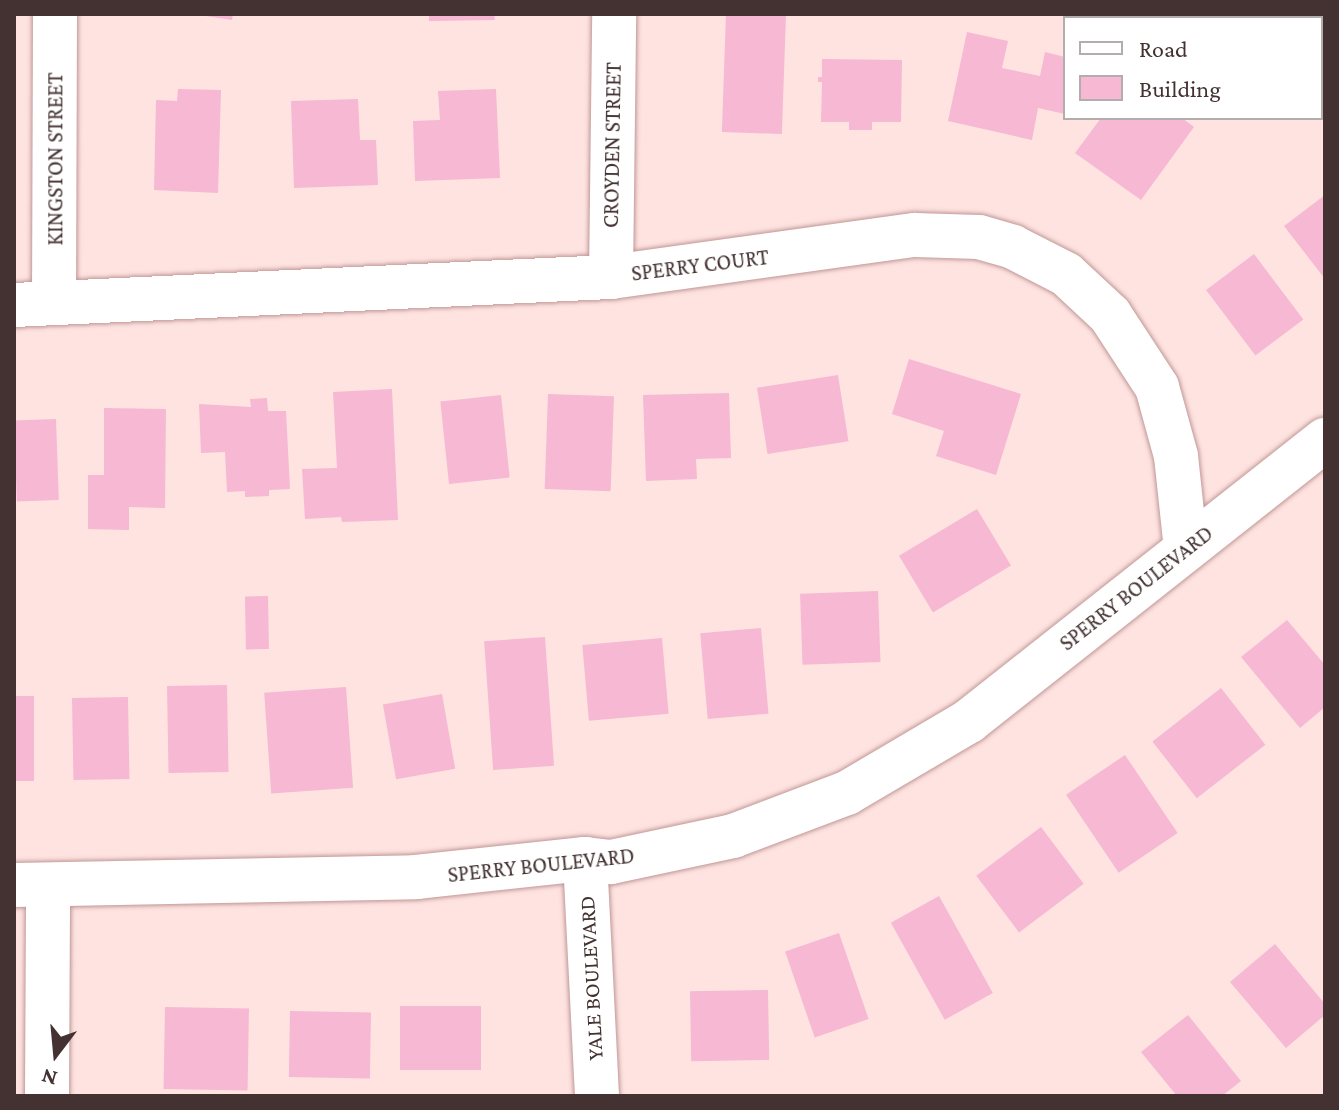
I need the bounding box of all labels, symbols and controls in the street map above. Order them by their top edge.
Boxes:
legend [1063,16,1323,120]
text: Road [1139,35,1188,62]
street label: CROYDEN STREET [597,62,627,228]
street label: KINGSTON STREET [42,72,68,246]
text: Building [1139,75,1221,102]
street label: SPERRY COURT [630,243,770,287]
street label: SPERRY BOULEVARD [1054,520,1218,656]
street label: SPERRY BOULEVARD [446,842,636,888]
street label: YALE BOULEVARD [574,895,608,1061]
north arrow [16,1014,96,1094]
text: N [39,1063,60,1092]

